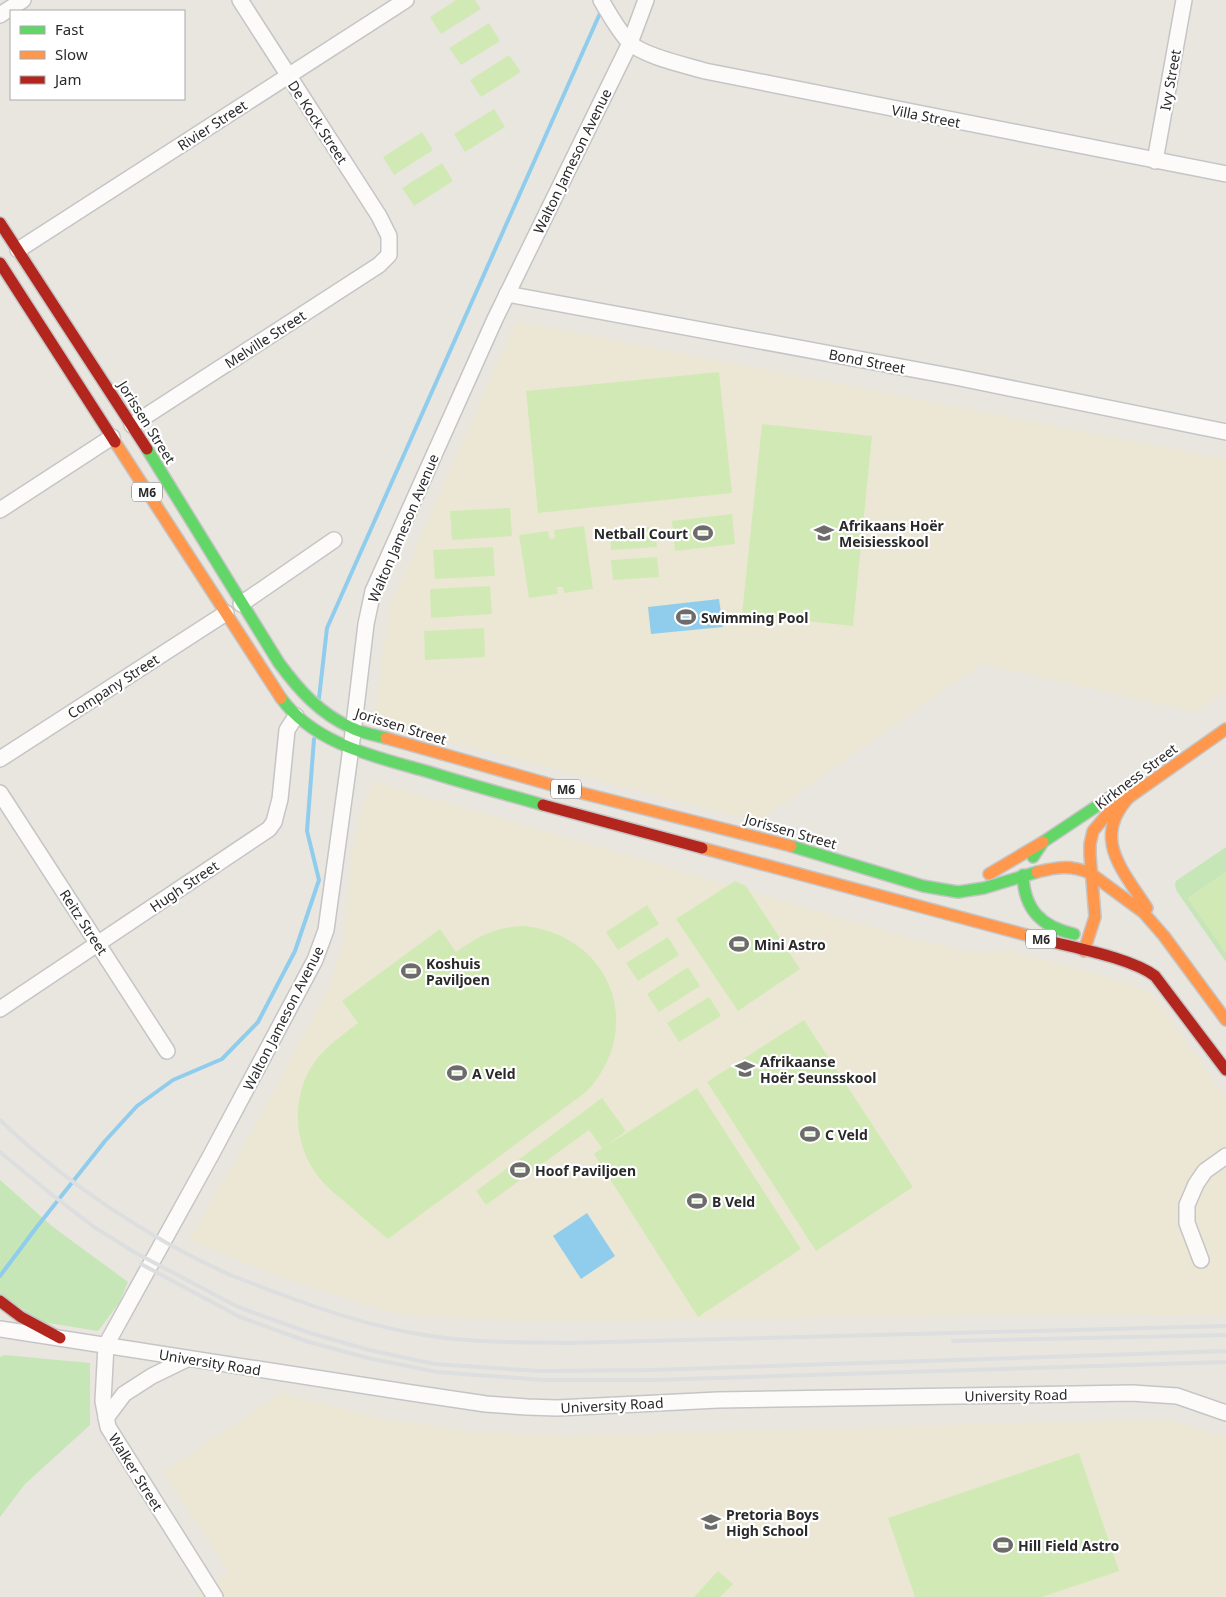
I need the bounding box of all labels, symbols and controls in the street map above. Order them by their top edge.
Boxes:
legend [10,10,185,100]
text: Fast [55,19,84,39]
text: Slow [55,44,88,64]
street label: Ivy Street [1155,48,1185,112]
text: Jam [53,69,82,89]
street label: De Kock Street [284,77,352,167]
street label: Walton Jameson Avenue [529,85,616,237]
street label: Rivier Street [174,95,250,155]
street label: Villa Street [890,100,962,132]
street label: Melville Street [221,306,309,372]
street label: Bond Street [827,344,907,378]
street label: Jorissen Street [113,375,180,467]
street label: Walton Jameson Avenue [363,451,443,605]
road number: M6 [132,482,162,502]
place label: Afrikaans Hoër Meisiesskool [839,516,945,551]
sports icon: Netball Court [692,522,714,544]
school or university icon: Afrikaans Hoër Meisiesskool [813,522,835,544]
place label: Netball Court [594,524,688,543]
sports icon: Swimming Pool [675,606,697,628]
place label: Swimming Pool [701,608,808,627]
street label: Company Street [64,649,162,723]
street label: Jorissen Street [351,703,449,749]
street label: Kirkness Street [1091,739,1181,813]
road number: M6 [551,780,581,799]
street label: Jorissen Street [741,808,839,853]
street label: Hugh Street [146,856,222,916]
street label: Reitz Street [56,886,112,958]
road number: M6 [1026,930,1056,949]
sports icon: Mini Astro [728,933,750,955]
place label: Mini Astro [754,935,826,954]
street label: Walton Jameson Avenue [238,943,328,1093]
place label: Koshuis Paviljoen [426,954,490,989]
sports icon: Koshuis Paviljoen [400,960,422,982]
place label: Afrikaanse Hoër Seunsskool [760,1052,876,1087]
school or university icon: Afrikaanse Hoër Seunsskool [734,1058,756,1080]
sports icon: A Veld [446,1062,468,1084]
place label: A Veld [472,1064,516,1083]
sports icon: C Veld [799,1123,821,1145]
place label: C Veld [825,1125,868,1144]
sports icon: Hoof Paviljoen [509,1159,531,1181]
place label: Hoof Paviljoen [535,1161,636,1180]
sports icon: B Veld [686,1190,708,1212]
place label: B Veld [712,1192,755,1211]
street label: University Road [158,1345,262,1379]
street label: University Road [964,1385,1068,1405]
street label: University Road [560,1393,664,1417]
street label: Walker Street [105,1430,167,1514]
place label: Pretoria Boys High School [726,1505,819,1540]
school or university icon: Pretoria Boys High School [700,1511,722,1533]
sports icon: Hill Field Astro [992,1534,1014,1556]
place label: Hill Field Astro [1018,1536,1120,1555]

